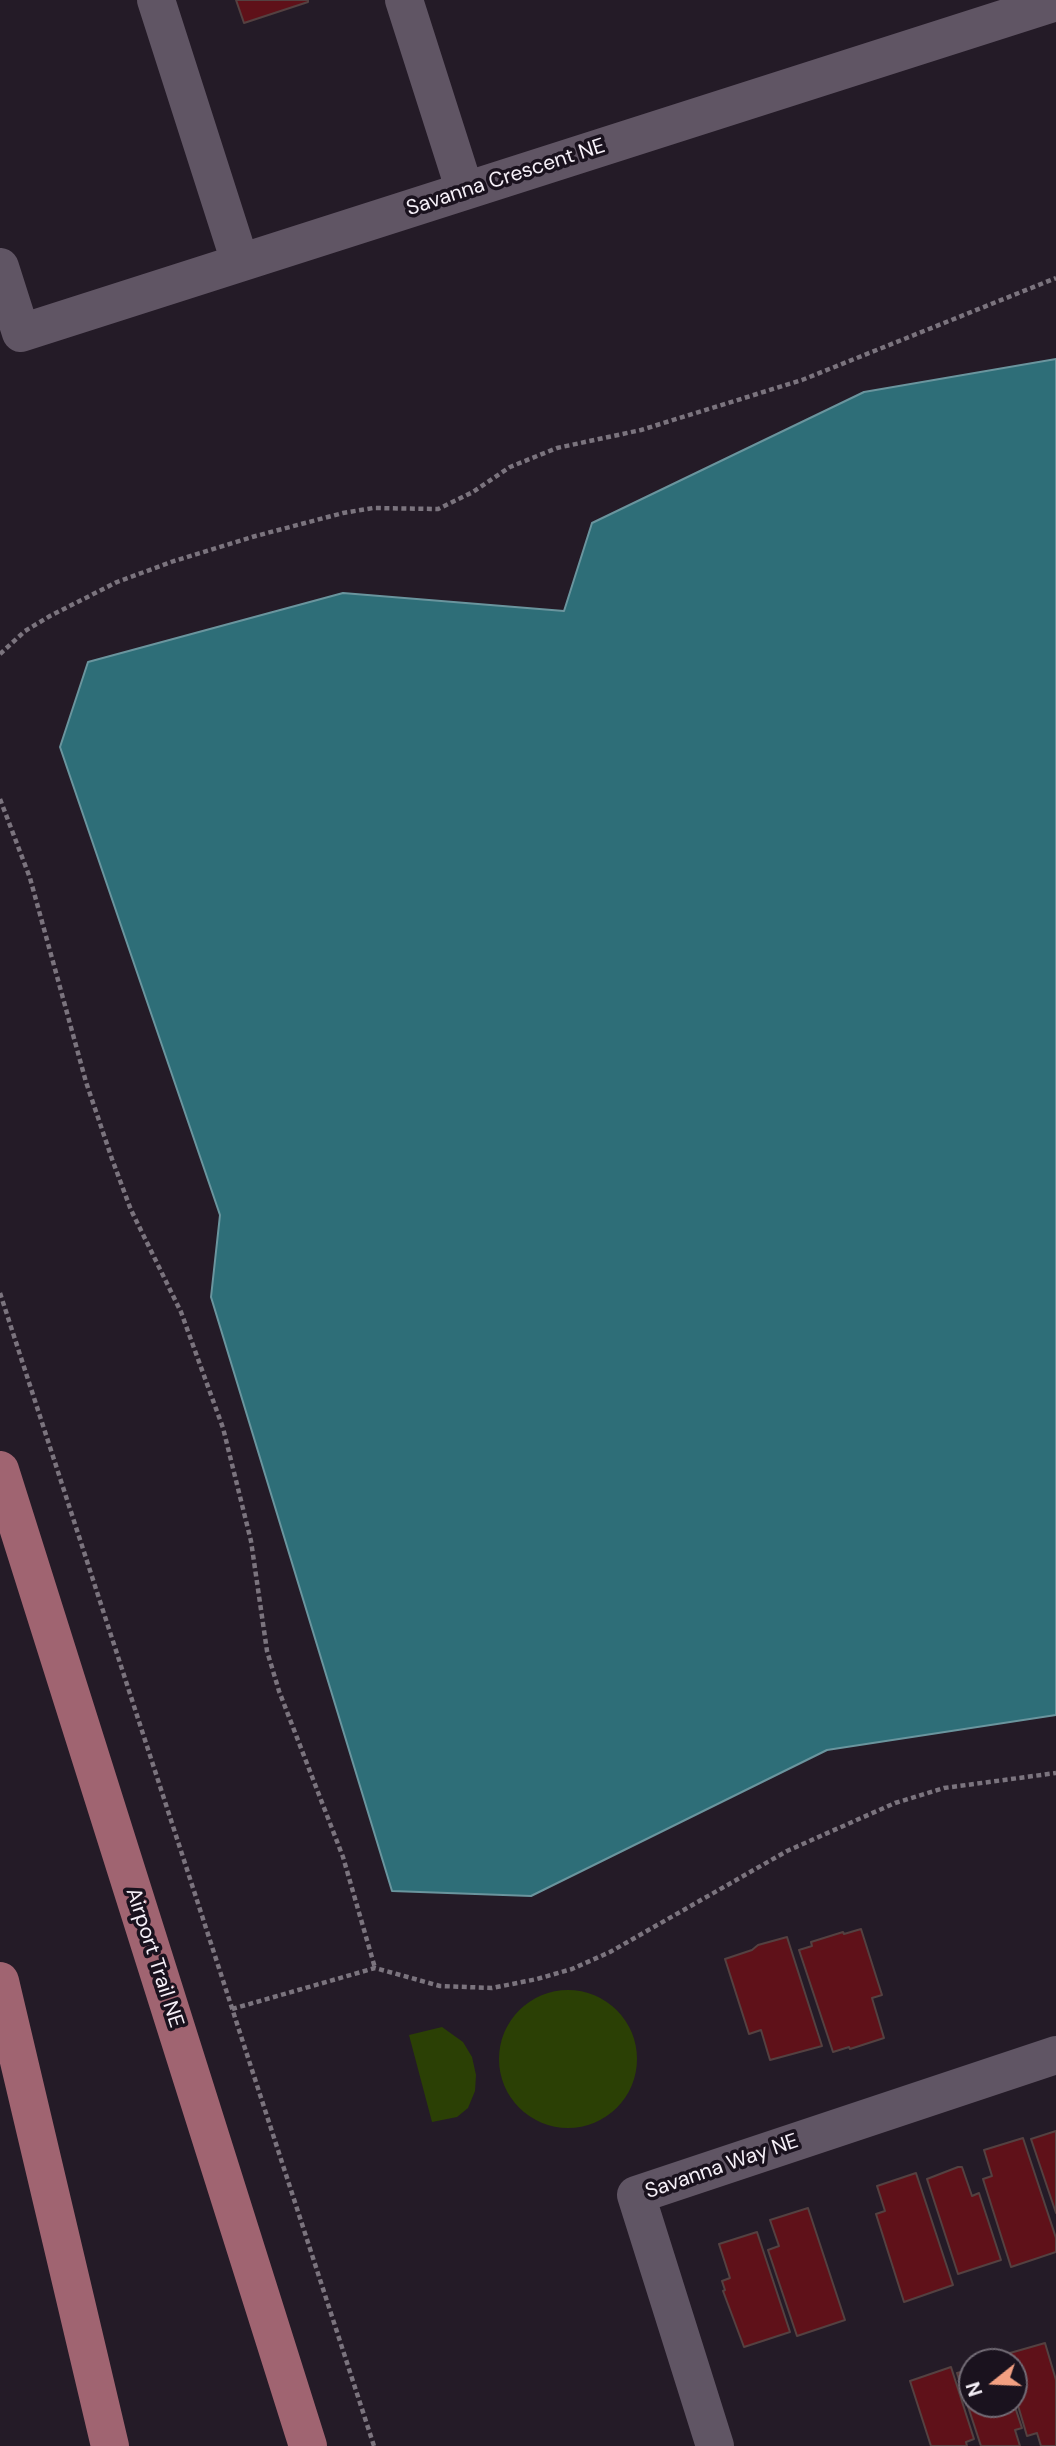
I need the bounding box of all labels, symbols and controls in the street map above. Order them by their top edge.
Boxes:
street label: Savanna Crescent NE [403,134,609,222]
street label: Airport Trail NE [120,1885,188,2031]
street label: Savanna Way NE [642,2129,802,2205]
north arrow [958,2348,1028,2418]
text: N [960,2379,988,2399]

